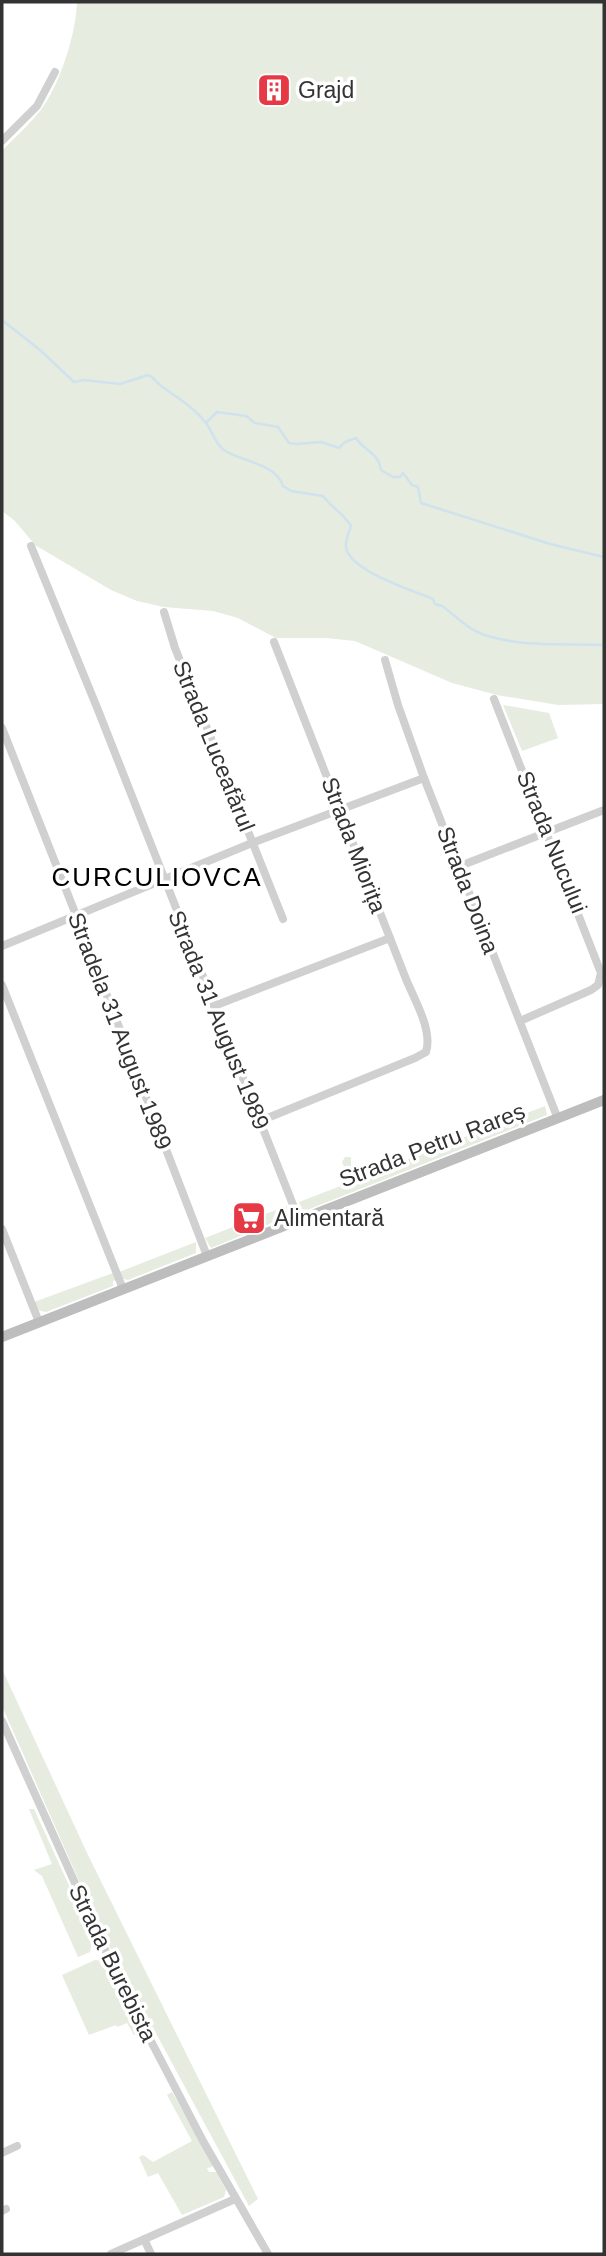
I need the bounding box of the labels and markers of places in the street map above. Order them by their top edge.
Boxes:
building icon: Grajd [255,71,293,109]
place label: Grajd [298,77,354,103]
supermarket icon: Alimentară [230,1199,268,1237]
place label: Alimentară [274,1205,384,1231]

